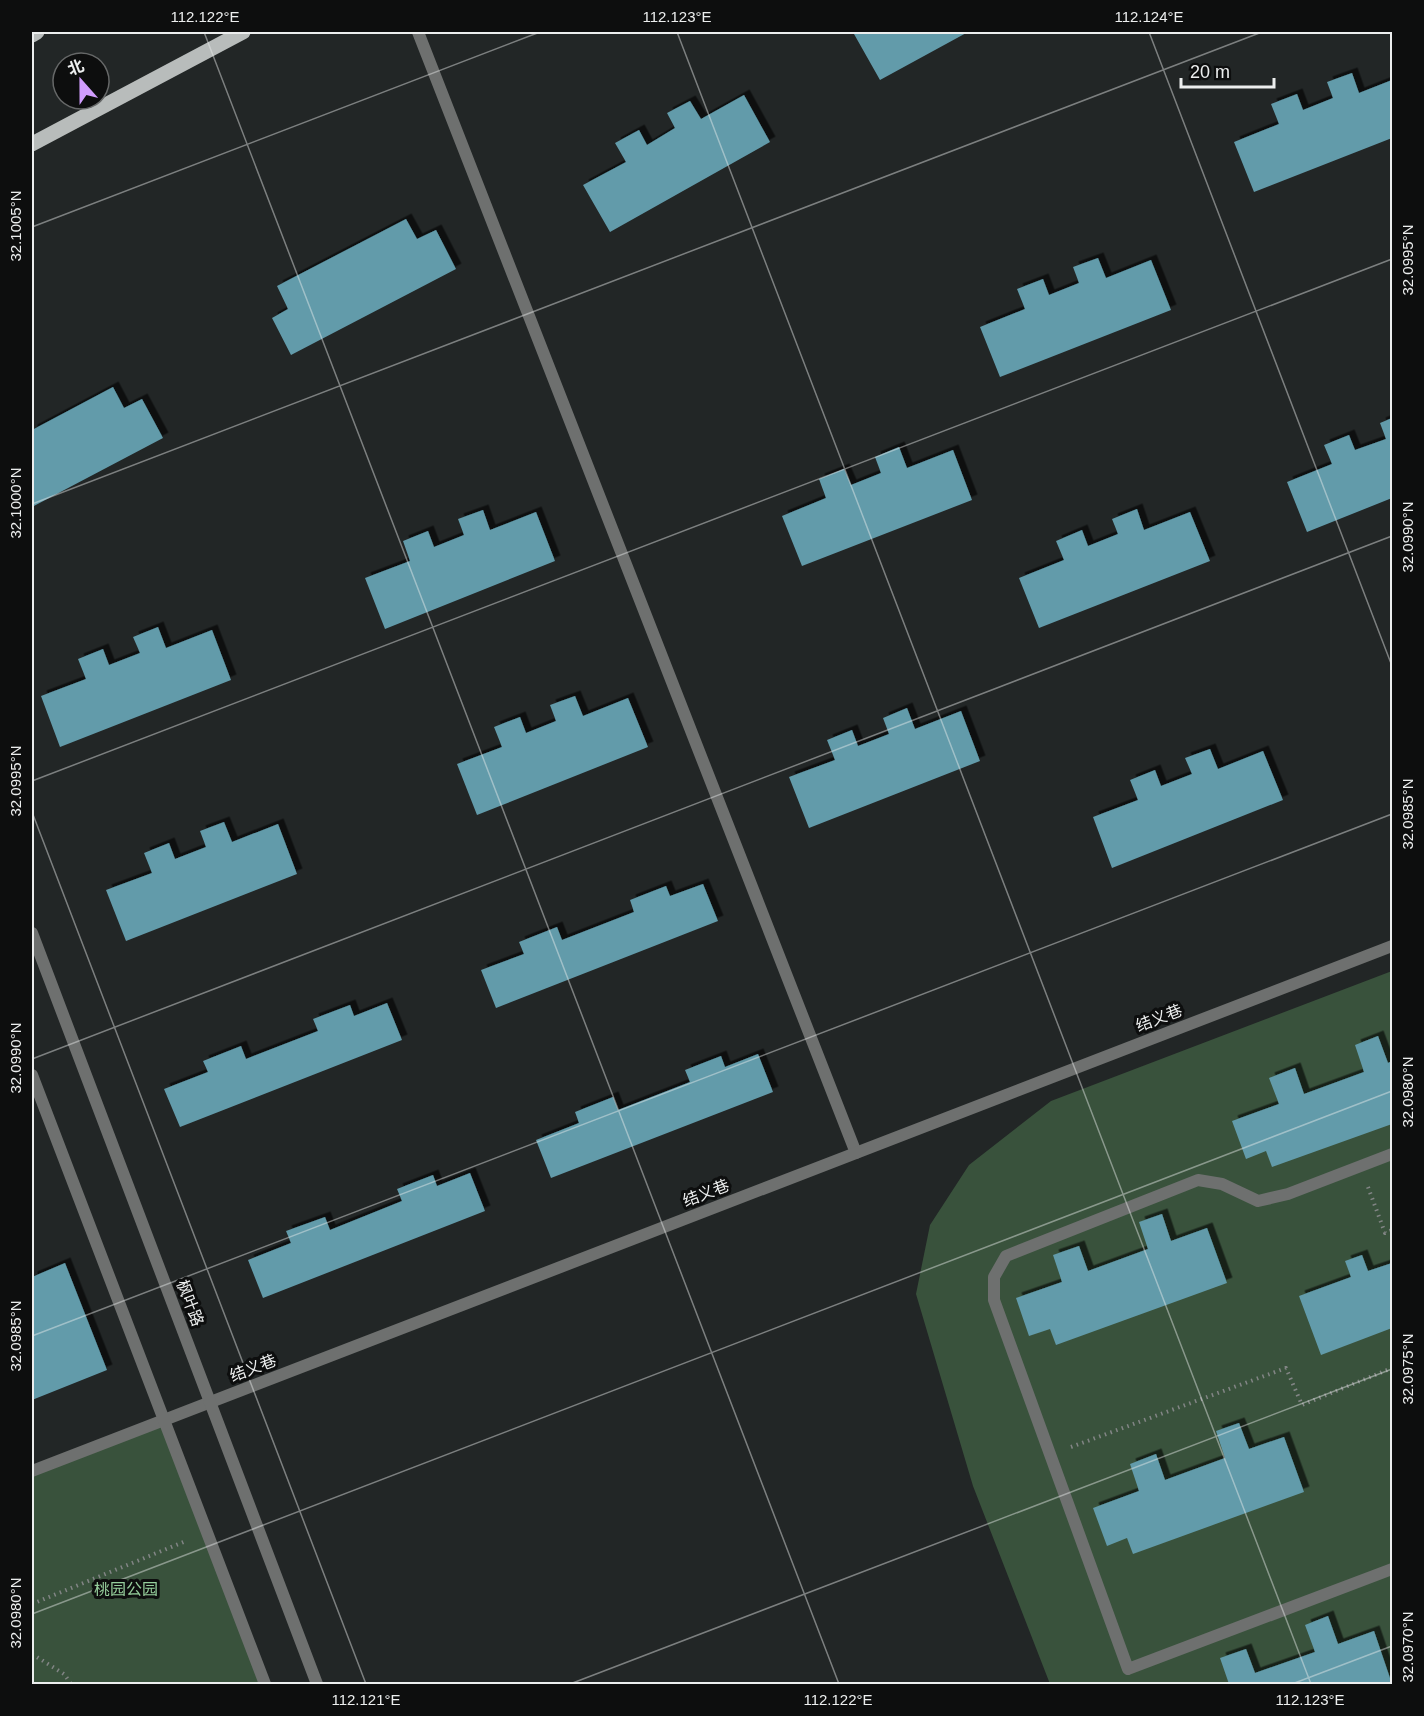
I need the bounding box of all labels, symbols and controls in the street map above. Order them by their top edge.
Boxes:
text: 112.122°E [170,8,240,25]
text: 112.123°E [642,8,712,25]
text: 112.124°E [1114,8,1184,25]
north arrow [51,51,111,111]
scale bar [1181,51,1274,89]
text: 北 [65,57,86,78]
text: 20 m [1190,62,1230,82]
text: 32.1005°N [7,190,24,262]
text: 32.0995°N [1399,224,1416,296]
text: 32.1000°N [7,467,24,539]
text: 32.0990°N [1399,501,1416,573]
text: 32.0995°N [7,745,24,817]
text: 32.0985°N [1399,778,1416,850]
street label: 结义巷 [1134,1001,1184,1035]
text: 32.0990°N [7,1022,24,1094]
text: 32.0980°N [1399,1056,1416,1128]
street label: 结义巷 [681,1176,731,1210]
street label: 枫叶路 [173,1278,207,1328]
text: 32.0985°N [7,1300,24,1372]
text: 32.0975°N [1399,1333,1416,1405]
street label: 结义巷 [228,1351,278,1385]
text: 32.0980°N [7,1577,24,1649]
park label: 桃园公园 [94,1581,158,1598]
text: 32.0970°N [1399,1611,1416,1683]
text: 112.121°E [331,1691,401,1708]
text: 112.122°E [803,1691,873,1708]
text: 112.123°E [1275,1691,1345,1708]

